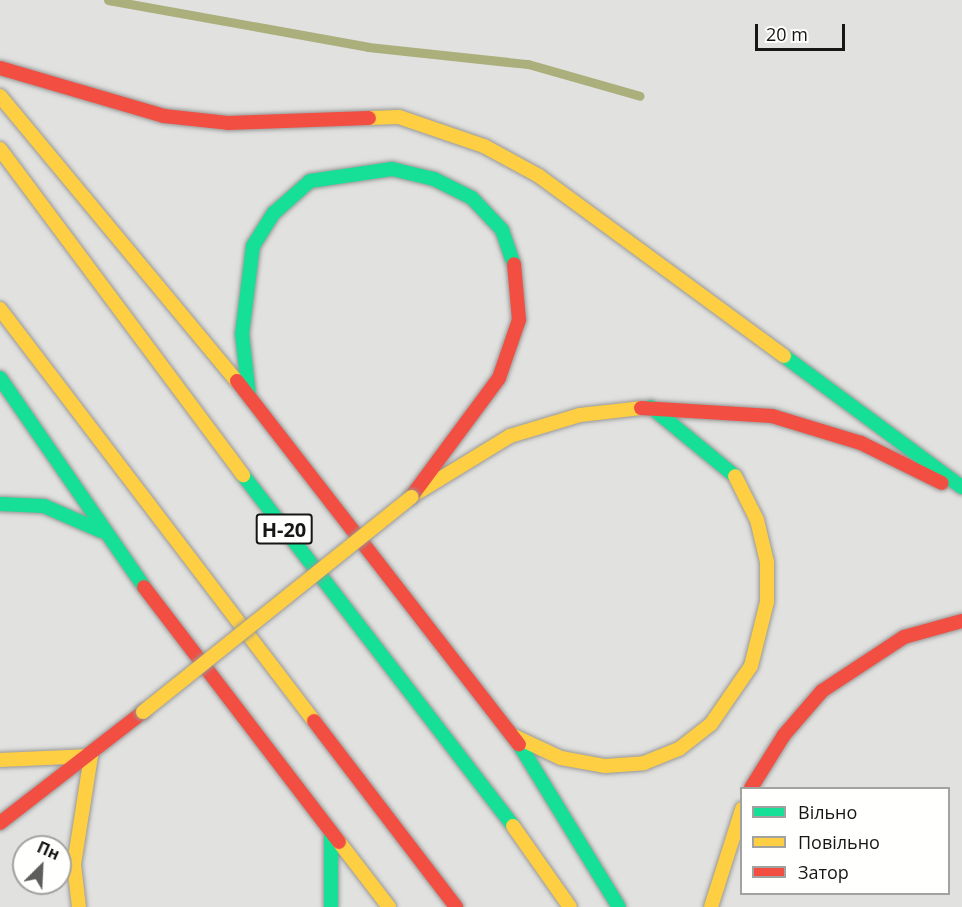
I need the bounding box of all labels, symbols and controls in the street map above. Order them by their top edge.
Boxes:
scale bar [758,12,848,50]
text: 20 m [766,22,808,46]
road number: Н-20 [256,512,312,546]
legend [740,787,950,895]
text: Вільно [798,800,857,824]
text: Повільно [798,830,880,854]
north arrow [12,835,72,895]
text: Пн [34,836,63,865]
text: Затор [798,860,849,884]

